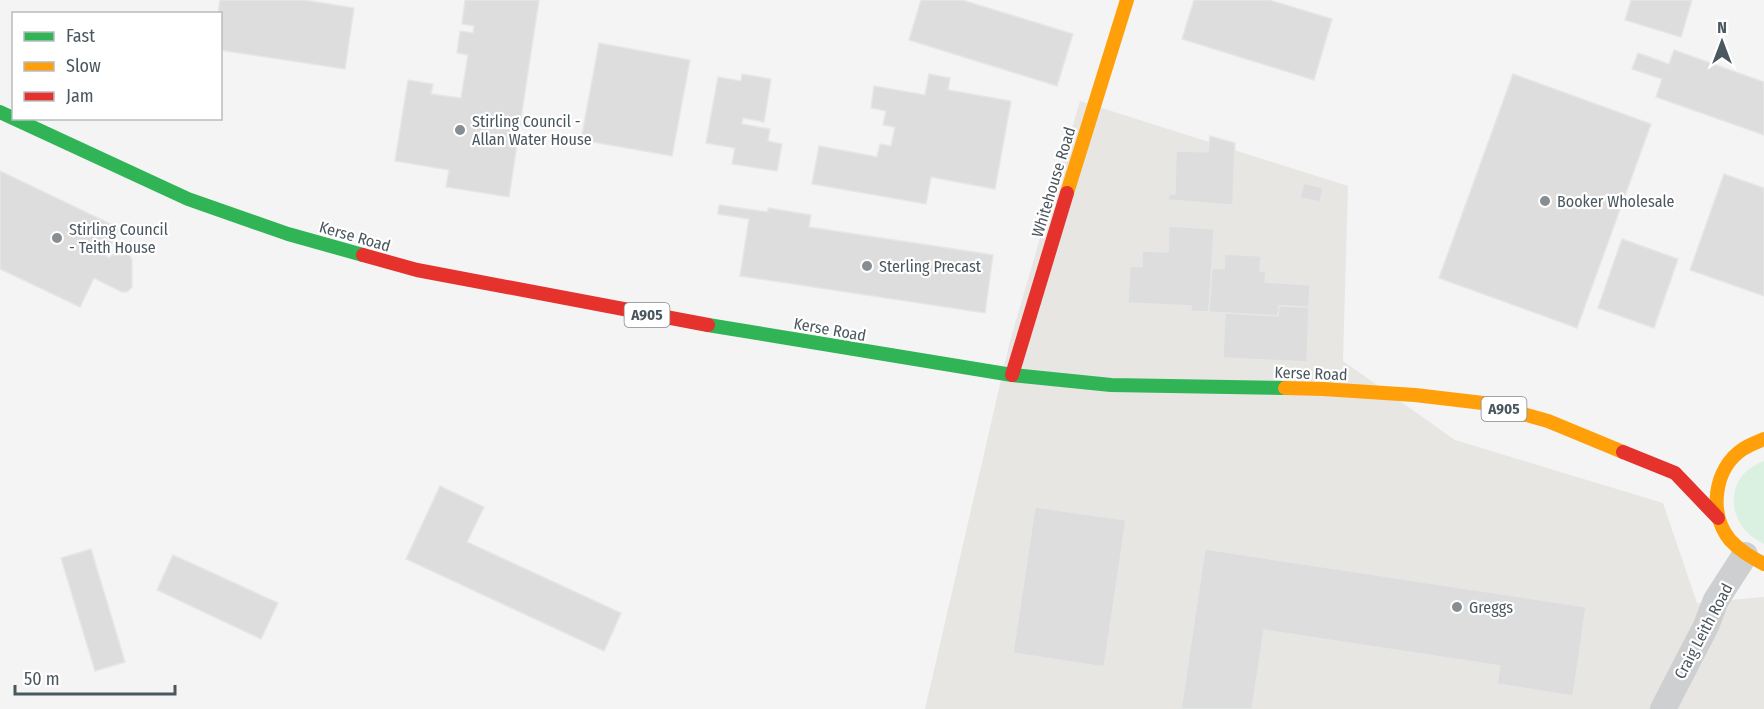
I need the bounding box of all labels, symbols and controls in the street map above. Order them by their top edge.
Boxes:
legend [12,12,222,120]
north arrow [1692,12,1752,72]
text: N [1717,18,1727,37]
text: Fast [66,25,95,47]
text: Slow [66,55,101,77]
text: Jam [66,85,94,107]
place label: Stirling Council - Allan Water House [472,112,592,149]
marker: Stirling Council - Allan Water House [453,123,467,137]
street label: Whitehouse Road [1028,125,1079,240]
place label: Booker Wholesale [1557,192,1675,211]
marker: Booker Wholesale [1538,194,1552,208]
street label: Kerse Road [317,217,393,256]
place label: Stirling Council - Teith House [69,220,168,257]
marker: Stirling Council - Teith House [50,231,64,245]
place label: Sterling Precast [879,257,982,276]
marker: Sterling Precast [860,259,874,273]
road number: A905 [624,303,670,327]
street label: Kerse Road [792,314,868,345]
street label: Kerse Road [1274,363,1348,384]
road number: A905 [1482,397,1526,421]
street label: Craig Leith Road [1670,580,1737,682]
place label: Greggs [1469,598,1513,617]
marker: Greggs [1450,600,1464,614]
scale bar [15,658,176,696]
text: 50 m [24,668,60,690]

